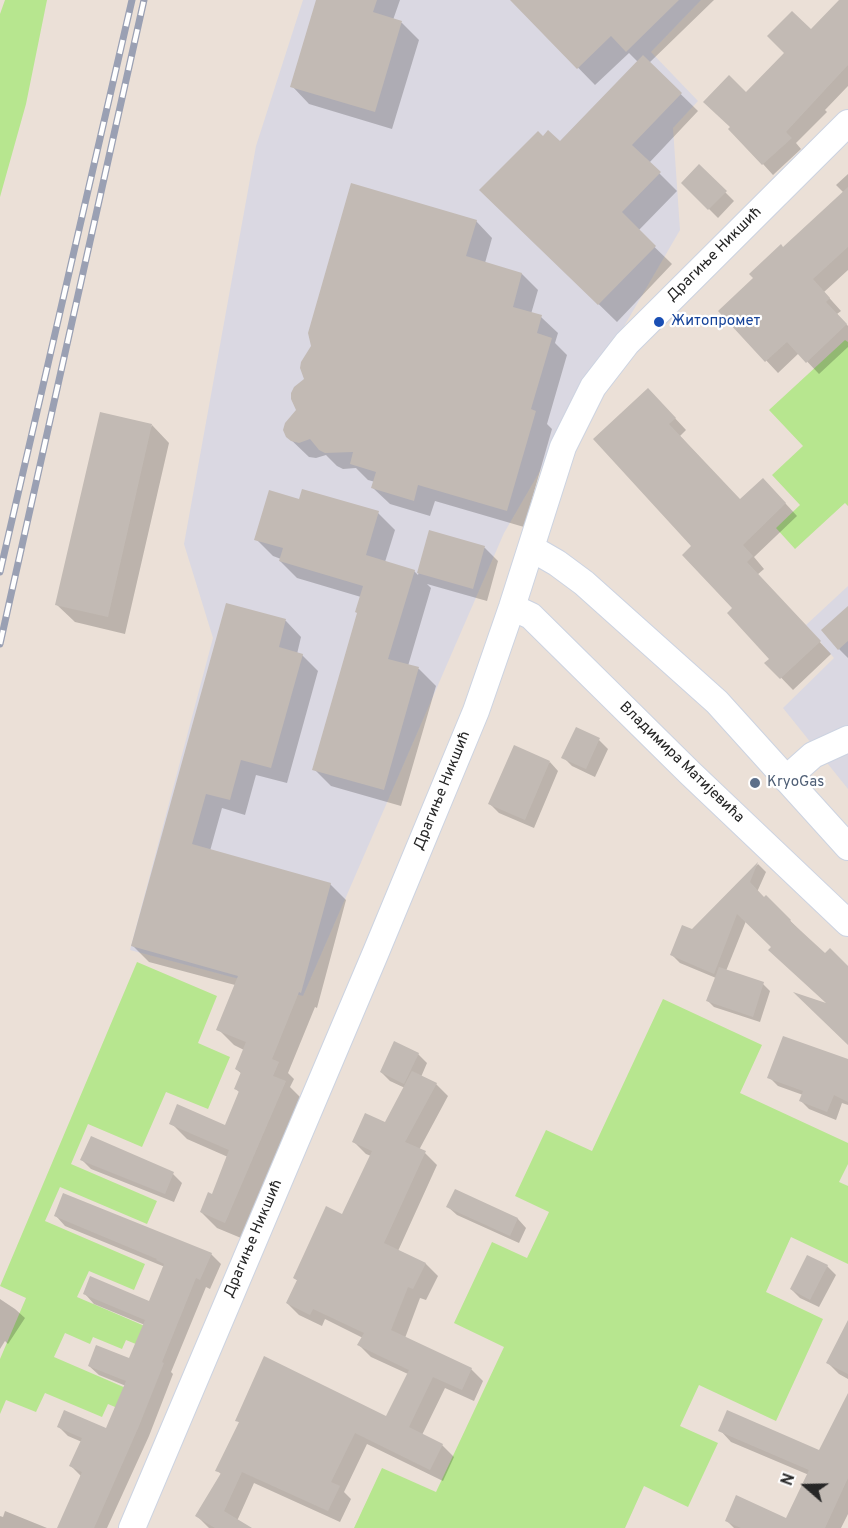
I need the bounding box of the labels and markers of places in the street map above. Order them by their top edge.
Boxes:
place label: Житопромет [671,313,760,331]
marker: Житопромет [652,315,666,329]
place label: KryoGas [767,774,824,792]
marker: KryoGas [748,776,762,790]

